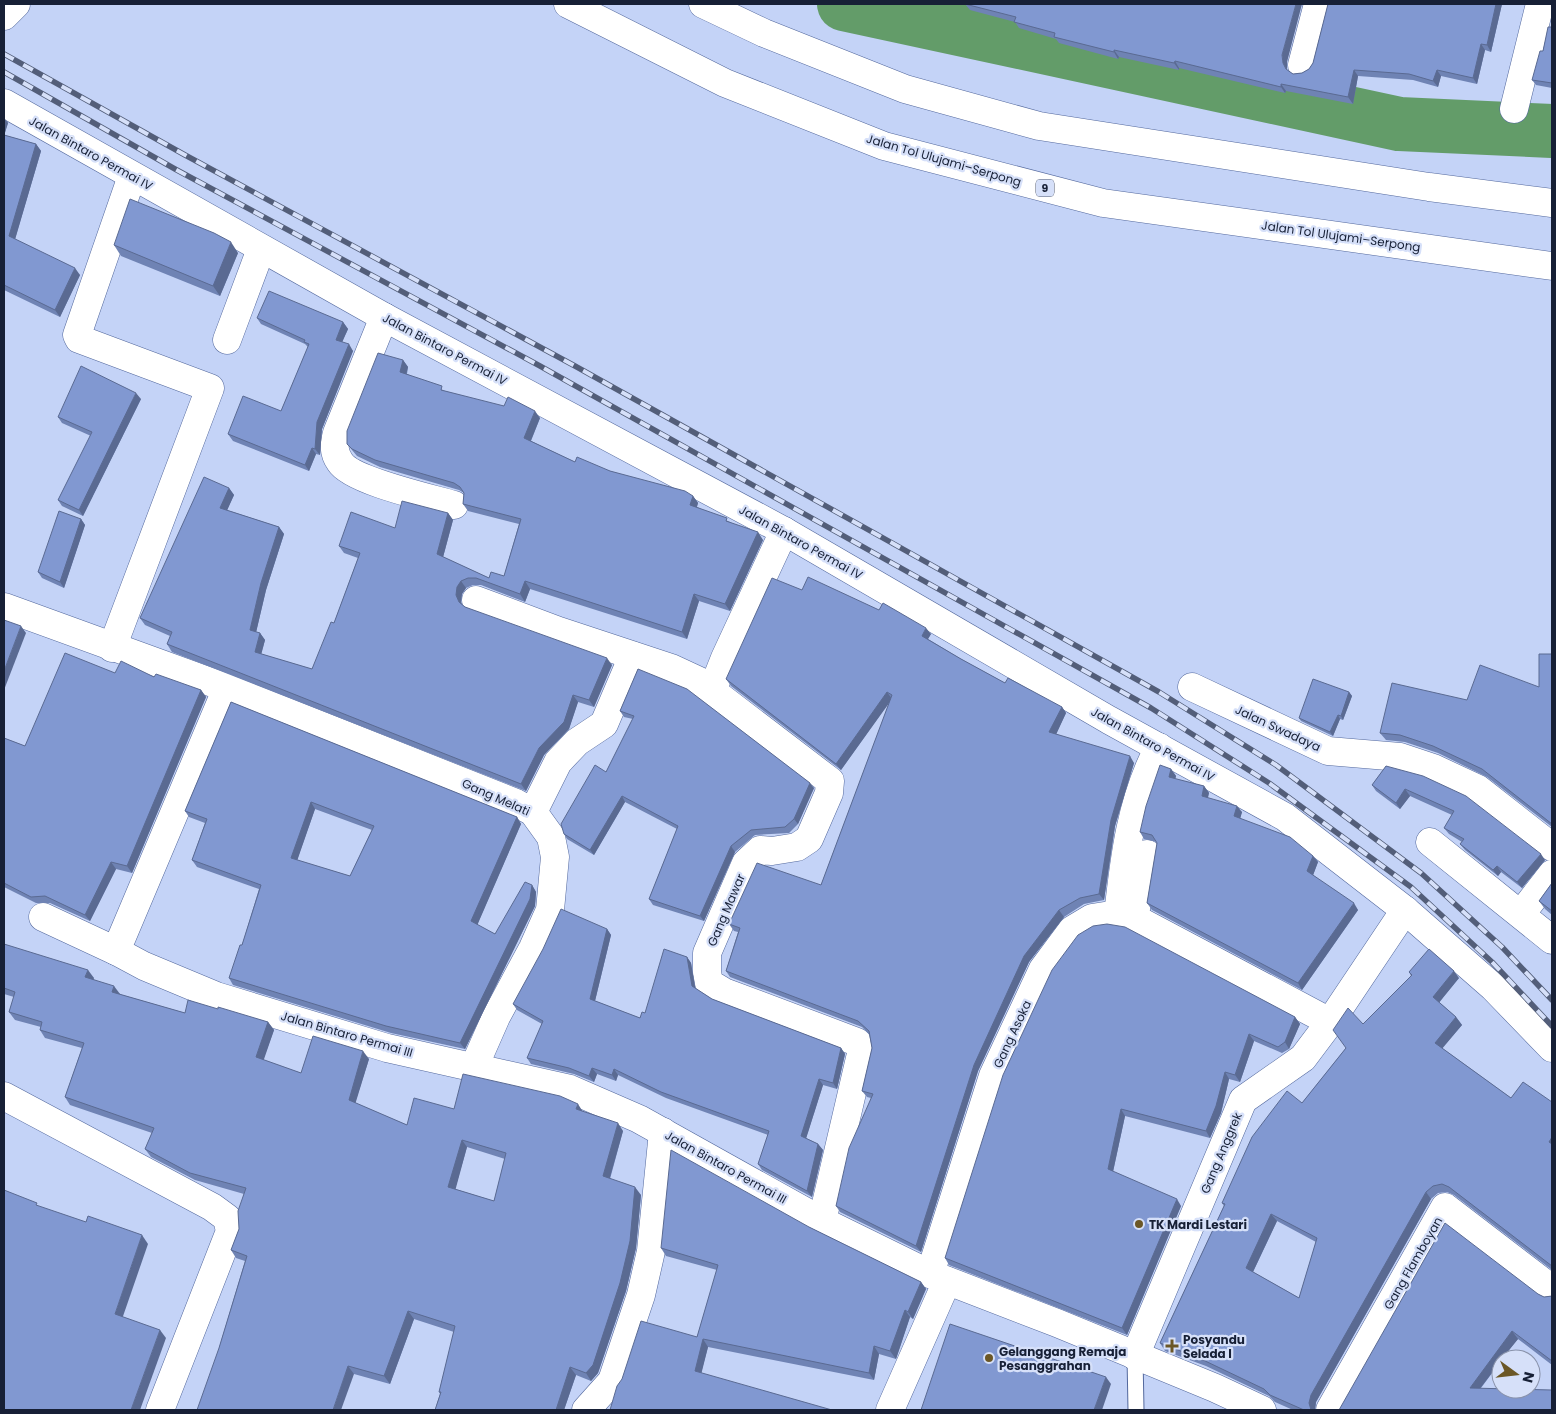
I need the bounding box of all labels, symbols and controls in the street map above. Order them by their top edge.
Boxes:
street label: Jalan Bintaro Permai IV [26,112,156,194]
street label: Jalan Tol Ulujami–Serpong [864,130,1024,190]
road number: 9 [1036,180,1054,197]
street label: Jalan Tol Ulujami–Serpong [1260,216,1422,256]
street label: Jalan Bintaro Permai IV [380,309,510,389]
street label: Jalan Bintaro Permai IV [736,501,866,583]
street label: Jalan Swadaya [1232,701,1324,755]
street label: Jalan Bintaro Permai IV [1088,703,1218,785]
street label: Gang Melati [459,774,533,820]
street label: Gang Mawar [703,871,749,949]
street label: Gang Asoka [989,997,1035,1071]
street label: Jalan Bintaro Permai III [279,1007,415,1061]
street label: Gang Anggrek [1196,1109,1246,1196]
street label: Jalan Bintaro Permai III [662,1126,790,1208]
street label: Gang Flamboyan [1380,1214,1446,1312]
place label: TK Mardi Lestari [1149,1216,1247,1233]
marker: TK Mardi Lestari [1133,1218,1145,1230]
place label: Posyandu Selada I [1183,1331,1245,1362]
marker: Posyandu Selada I [1165,1339,1179,1353]
place label: Gelanggang Remaja Pesanggrahan [999,1343,1126,1374]
north arrow [1491,1349,1541,1399]
marker: Gelanggang Remaja Pesanggrahan [983,1352,995,1364]
text: N [1518,1370,1540,1385]

